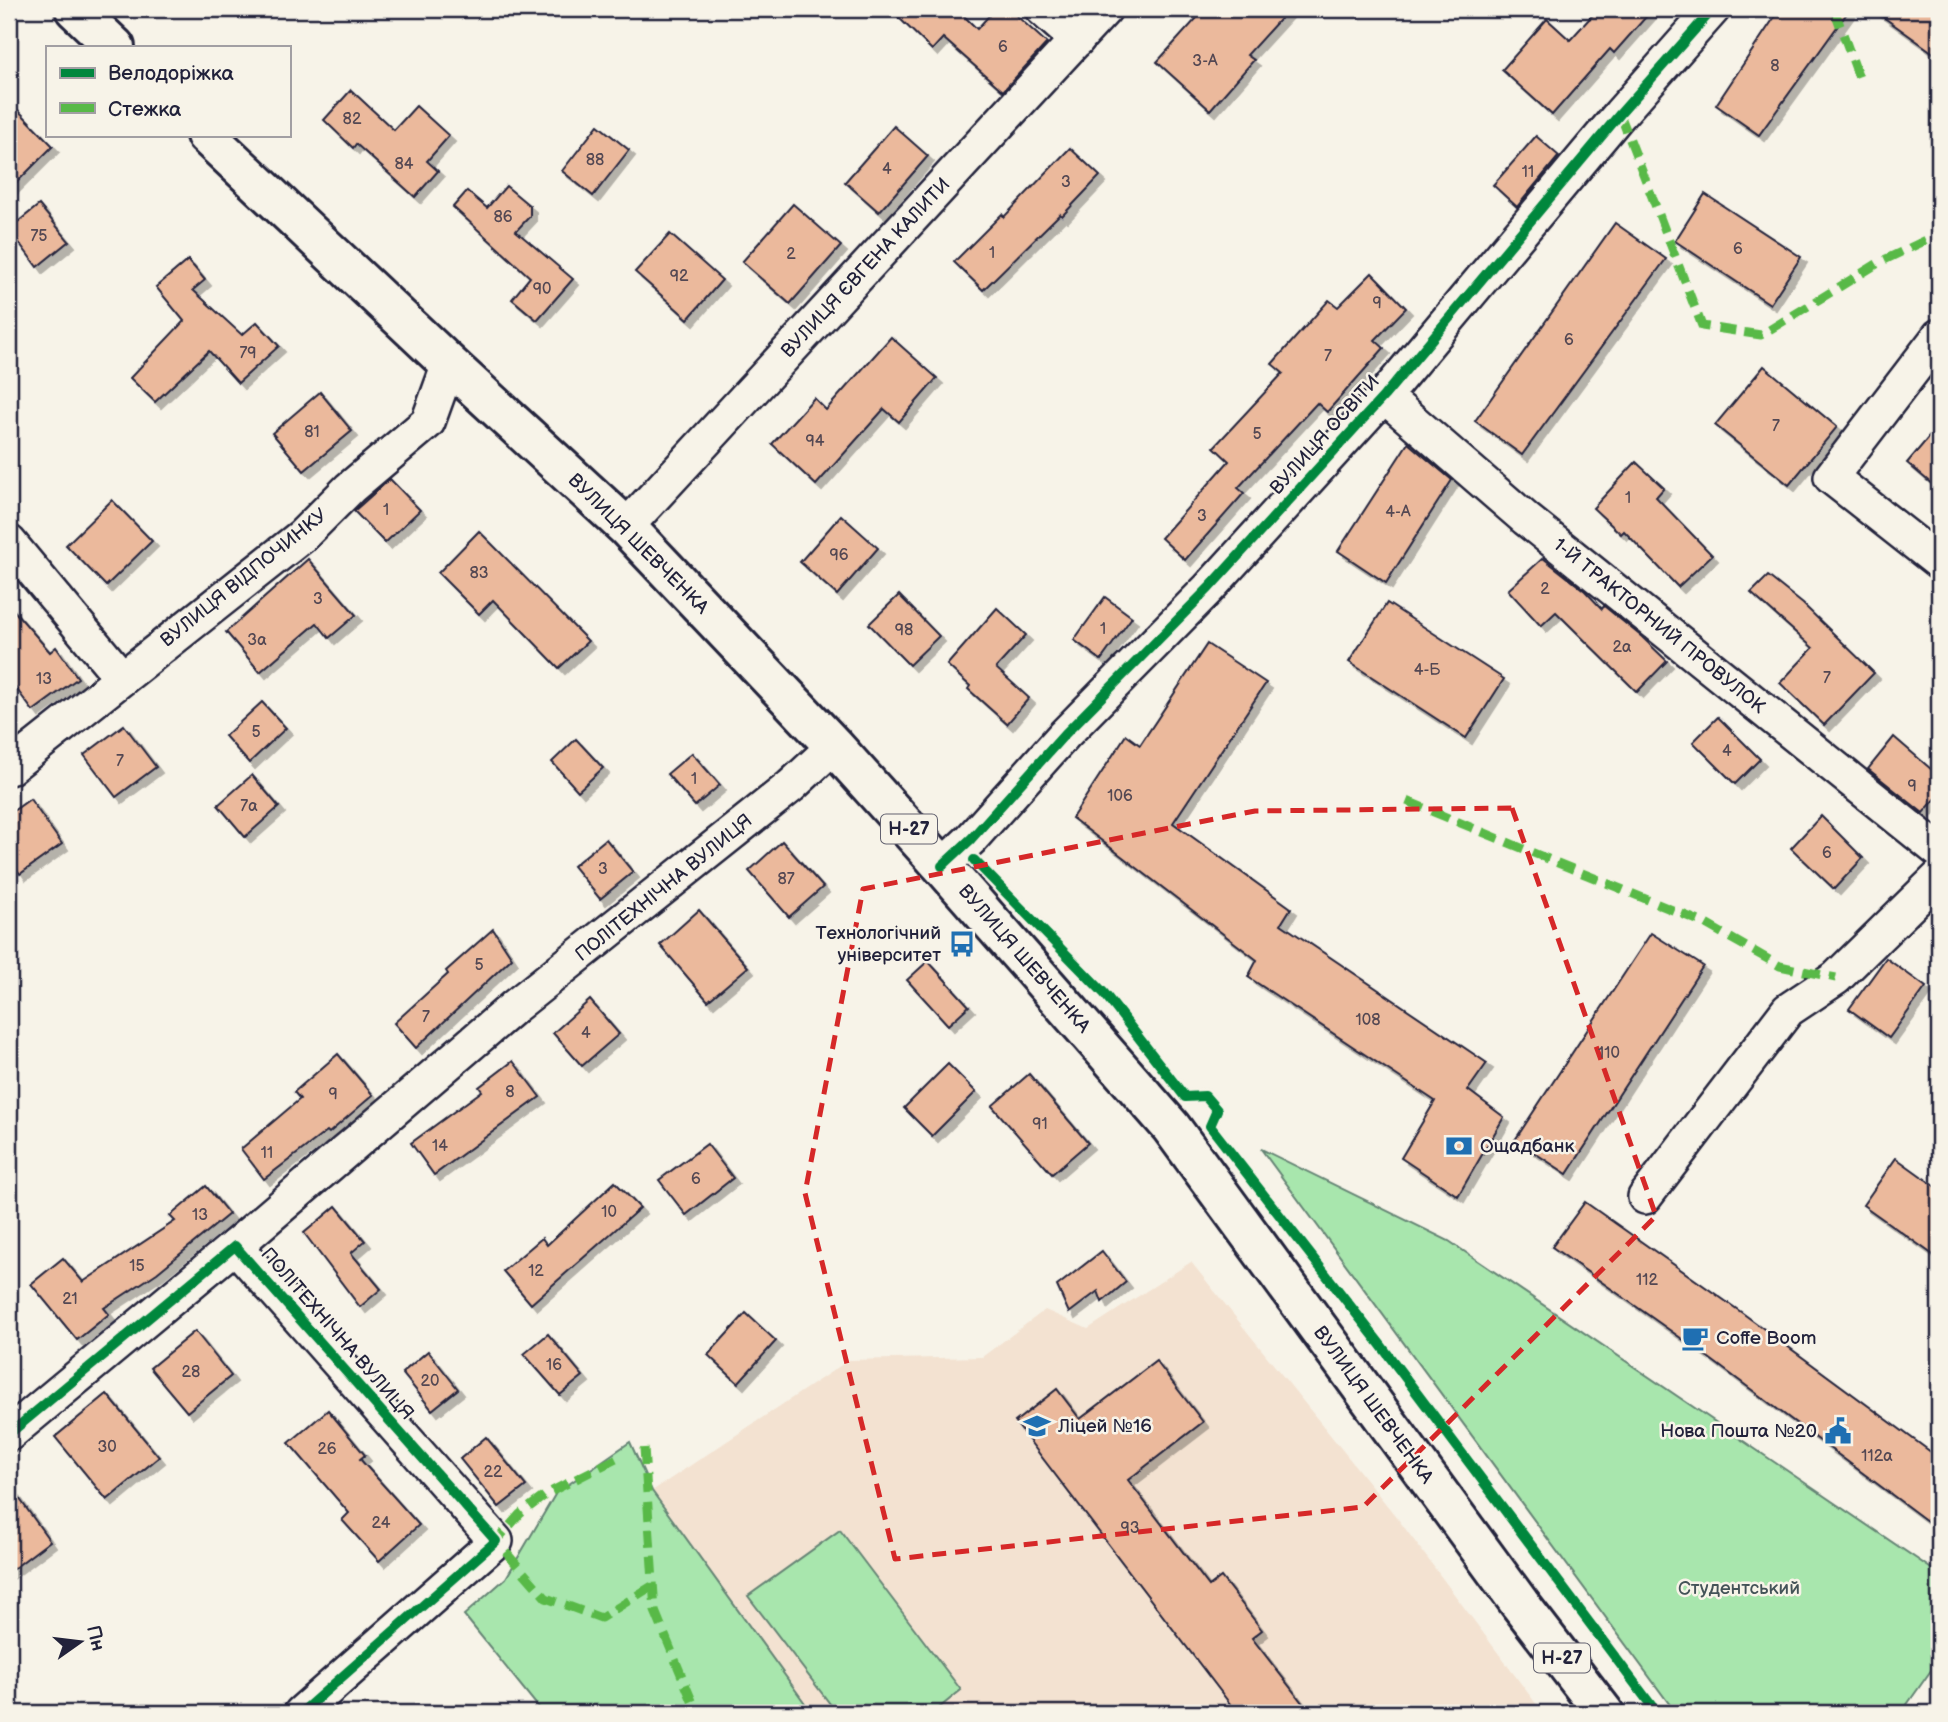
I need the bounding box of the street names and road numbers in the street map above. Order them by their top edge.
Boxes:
street label: ВУЛИЦЯ ЄВГЕНА КАЛИТИ [777,173,955,363]
street label: ВУЛИЦЯ ОСВІТИ [1265,371,1385,499]
street label: ВУЛИЦЯ ШЕВЧЕНКА [563,469,713,619]
street label: ВУЛИЦЯ ВІДПОЧИНКУ [156,504,332,652]
street label: 1-Й ТРАКТОРНИЙ ПРОВУЛОК [1549,533,1770,719]
street label: ПОЛІТЕХНІЧНА ВУЛИЦЯ [571,809,757,967]
road number: Н-27 [881,814,937,844]
street label: ВУЛИЦЯ ШЕВЧЕНКА [953,880,1095,1038]
street label: ПОЛІТЕХНІЧНА ВУЛИЦЯ [256,1243,418,1425]
street label: ВУЛИЦЯ ШЕВЧЕНКА [1308,1322,1438,1489]
road number: Н-27 [1534,1644,1590,1672]

